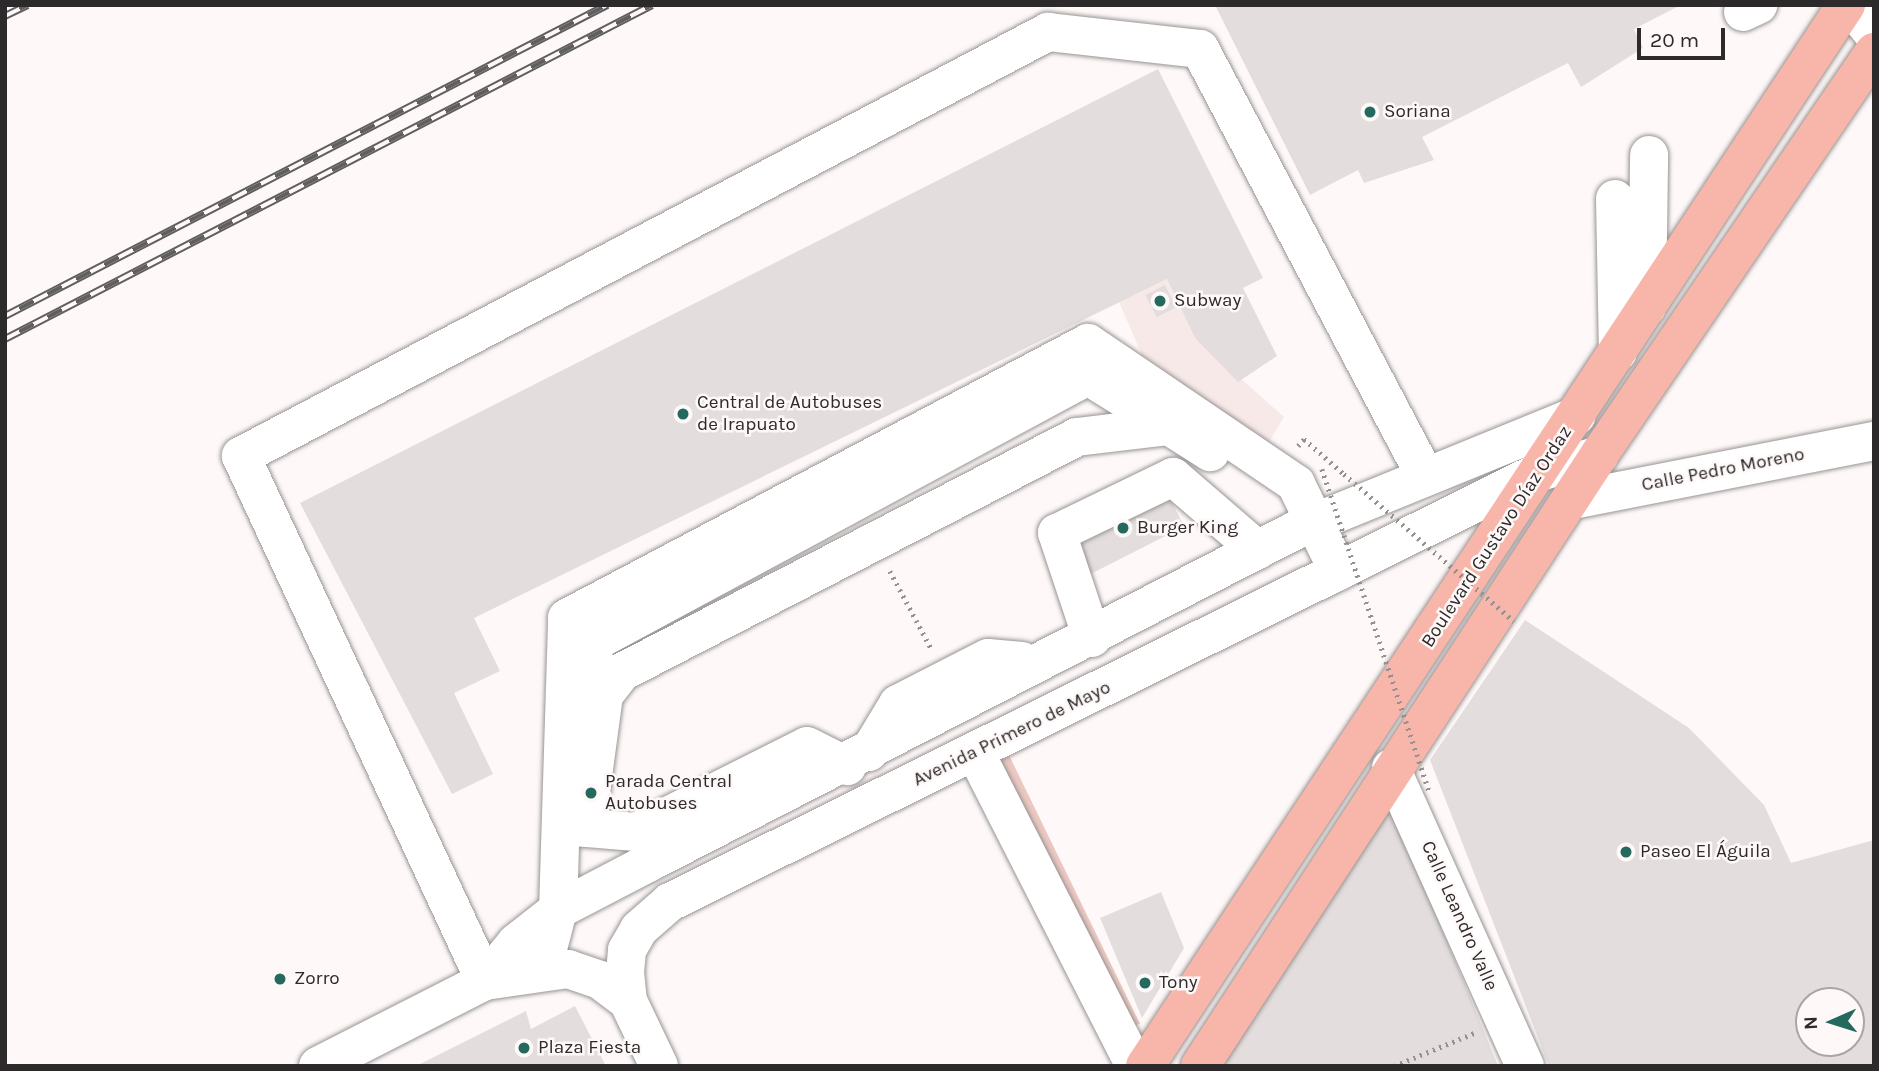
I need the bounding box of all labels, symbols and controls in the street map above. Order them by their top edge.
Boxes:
scale bar [1641,14,1728,58]
text: 20 m [1650,28,1699,52]
place label: Soriana [1384,101,1451,123]
marker: Soriana [1362,104,1378,120]
place label: Subway [1174,290,1241,312]
marker: Subway [1152,293,1168,309]
place label: Central de Autobuses de Irapuato [697,392,882,436]
marker: Central de Autobuses de Irapuato [675,406,691,422]
street label: Boulevard Gustavo Díaz Ordaz [1417,422,1577,652]
street label: Calle Pedro Moreno [1640,443,1806,497]
place label: Burger King [1137,517,1238,539]
marker: Burger King [1115,520,1131,536]
street label: Avenida Primero de Mayo [910,676,1114,792]
place label: Parada Central Autobuses [605,771,732,815]
marker: Parada Central Autobuses [583,785,599,801]
street label: Calle Leandro Valle [1416,838,1502,994]
place label: Paseo El Águila [1640,841,1771,863]
marker: Paseo El Águila [1618,844,1634,860]
place label: Zorro [294,968,340,990]
marker: Zorro [272,971,288,987]
place label: Tony [1159,972,1198,994]
marker: Tony [1137,975,1153,991]
north arrow [1795,987,1865,1057]
text: N [1800,1016,1822,1030]
place label: Plaza Fiesta [538,1037,641,1059]
marker: Plaza Fiesta [516,1040,532,1056]

